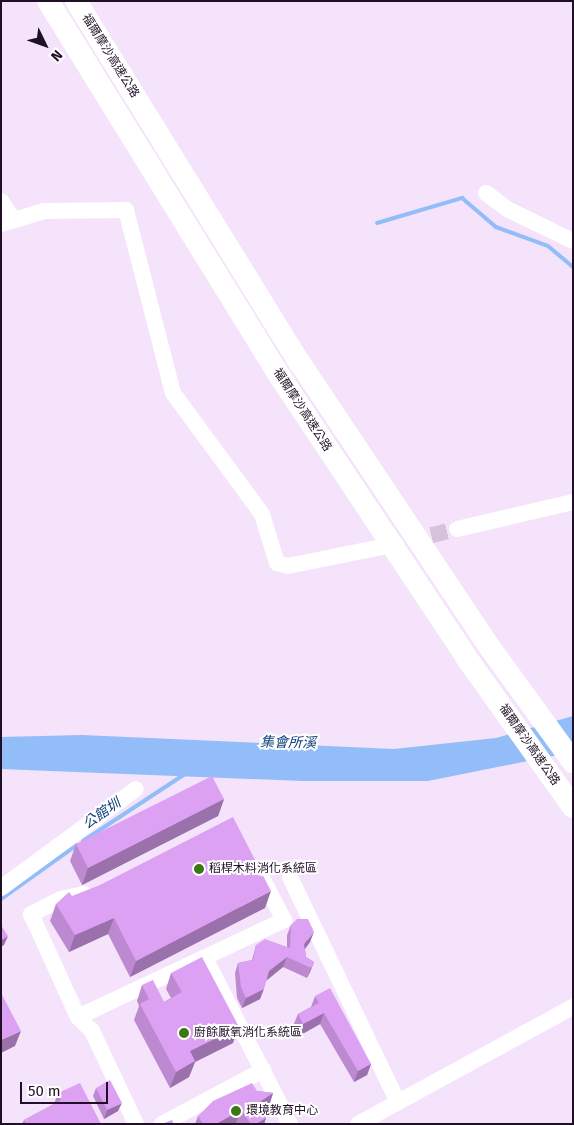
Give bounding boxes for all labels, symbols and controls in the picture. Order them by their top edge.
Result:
street label: 福爾摩沙高速公路 [78,11,142,101]
north arrow [20,20,70,70]
text: N [47,46,66,65]
street label: 福爾摩沙高速公路 [270,366,334,454]
street label: 福爾摩沙高速公路 [496,702,562,788]
water label: 集會所溪 [260,734,316,752]
water label: 公館圳 [80,795,124,833]
place label: 稻桿木料消化系統區 [209,862,317,876]
marker: 稻桿木料消化系統區 [193,863,205,875]
place label: 廚餘厭氧消化系統區 [194,1026,302,1040]
marker: 廚餘厭氧消化系統區 [178,1027,190,1039]
scale bar [22,1072,110,1104]
text: 50 m [28,1082,61,1100]
place label: 環境教育中心 [246,1104,318,1118]
marker: 環境教育中心 [230,1105,242,1117]

